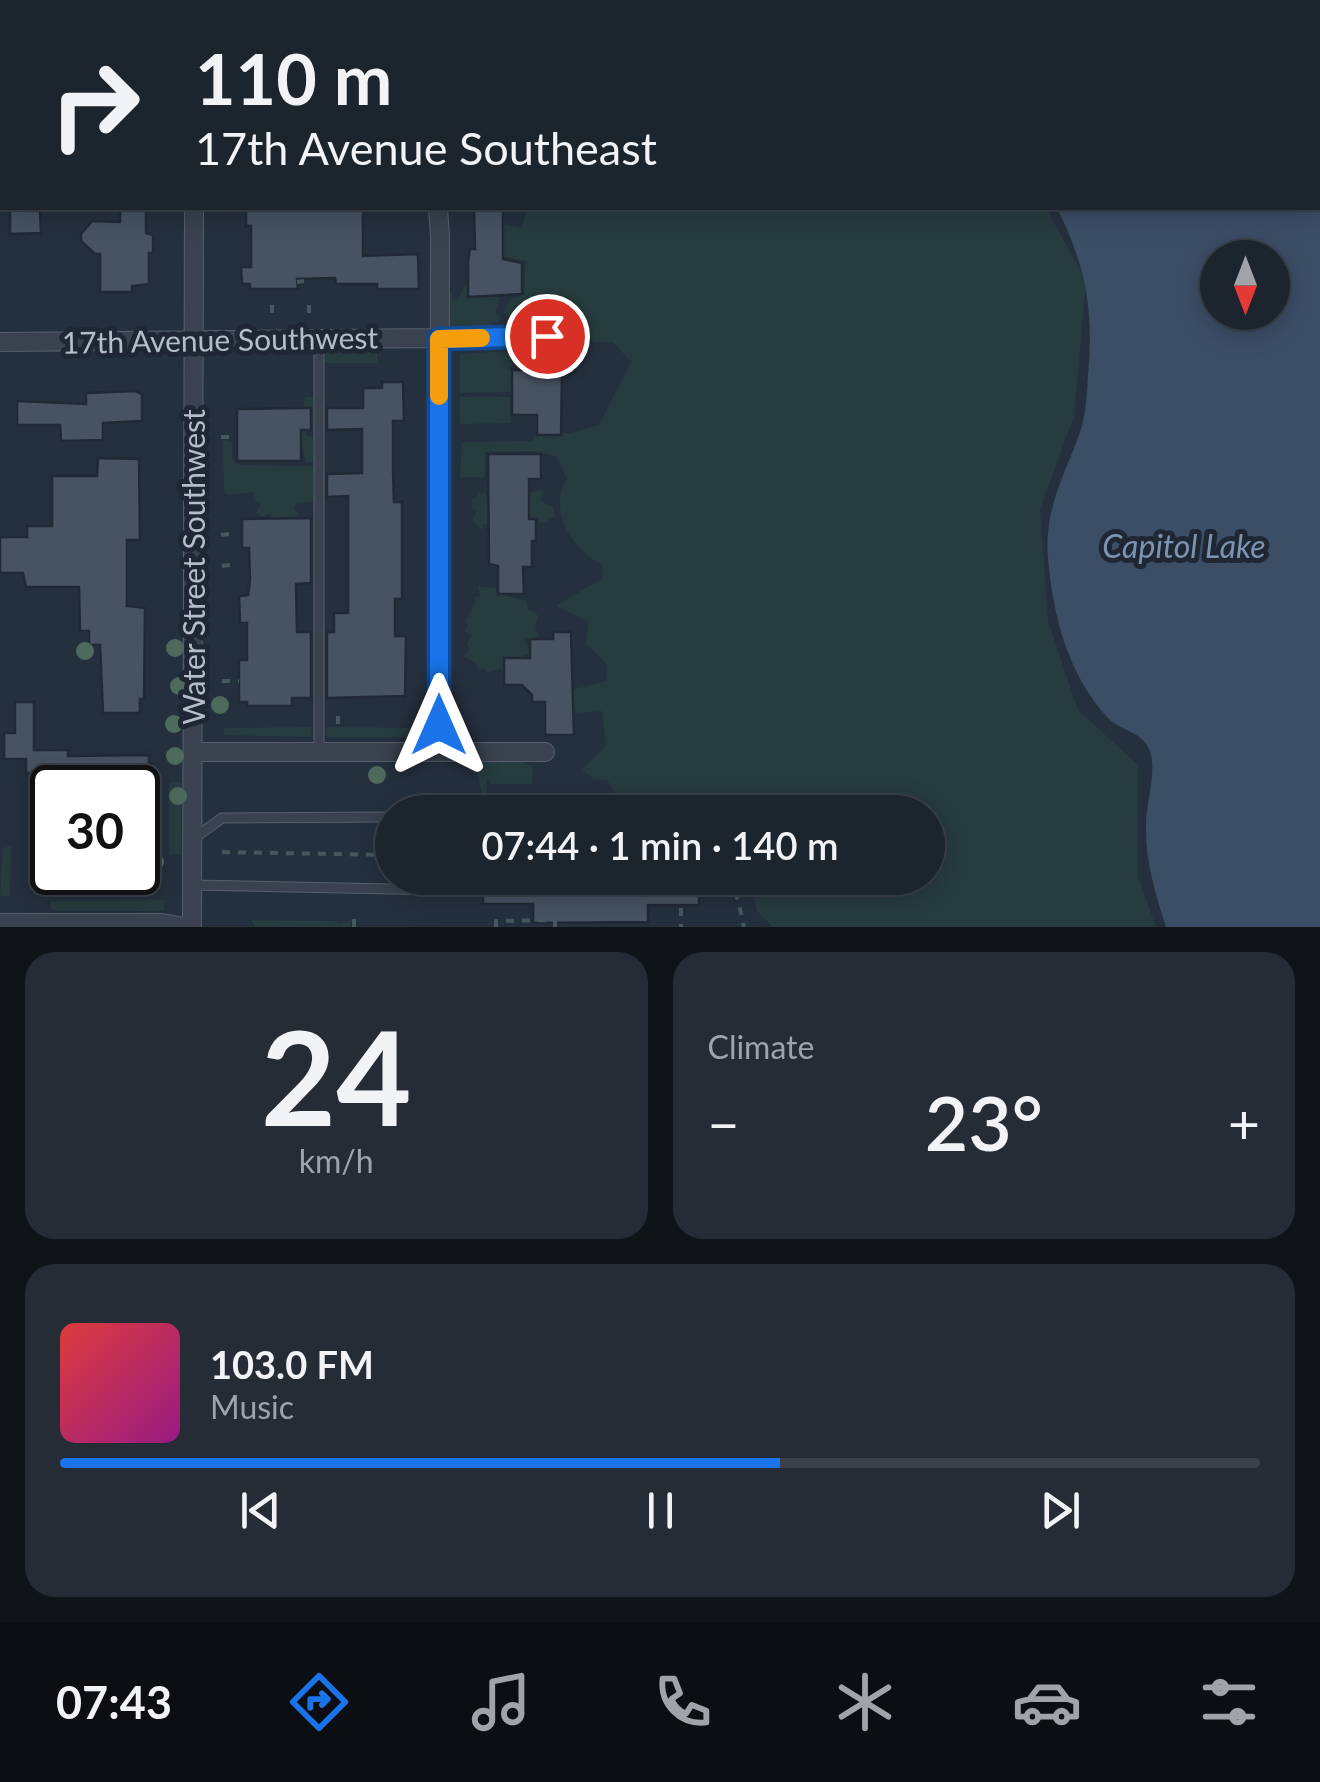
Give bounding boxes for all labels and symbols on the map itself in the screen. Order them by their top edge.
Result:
north arrow [1200,240,1290,330]
pin [505,294,590,379]
street label: 17th Avenue Southwest [62,318,379,360]
street label: Water Street Southwest [175,409,211,725]
water label: Capitol Lake [1102,526,1266,565]
position arrow [387,673,491,777]
speed limit sign: 30 [30,765,160,895]

